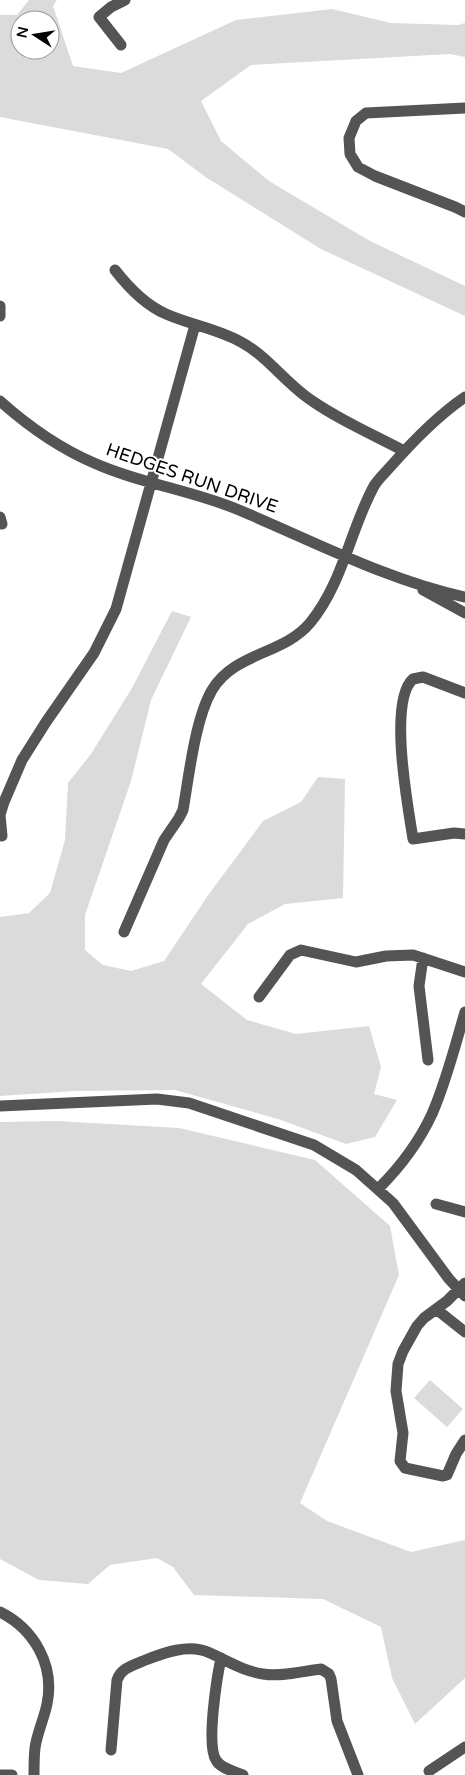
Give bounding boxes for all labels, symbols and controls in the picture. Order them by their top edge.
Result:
north arrow [10,10,60,60]
text: N [13,25,32,40]
street label: HEDGES RUN DRIVE [103,438,281,518]

